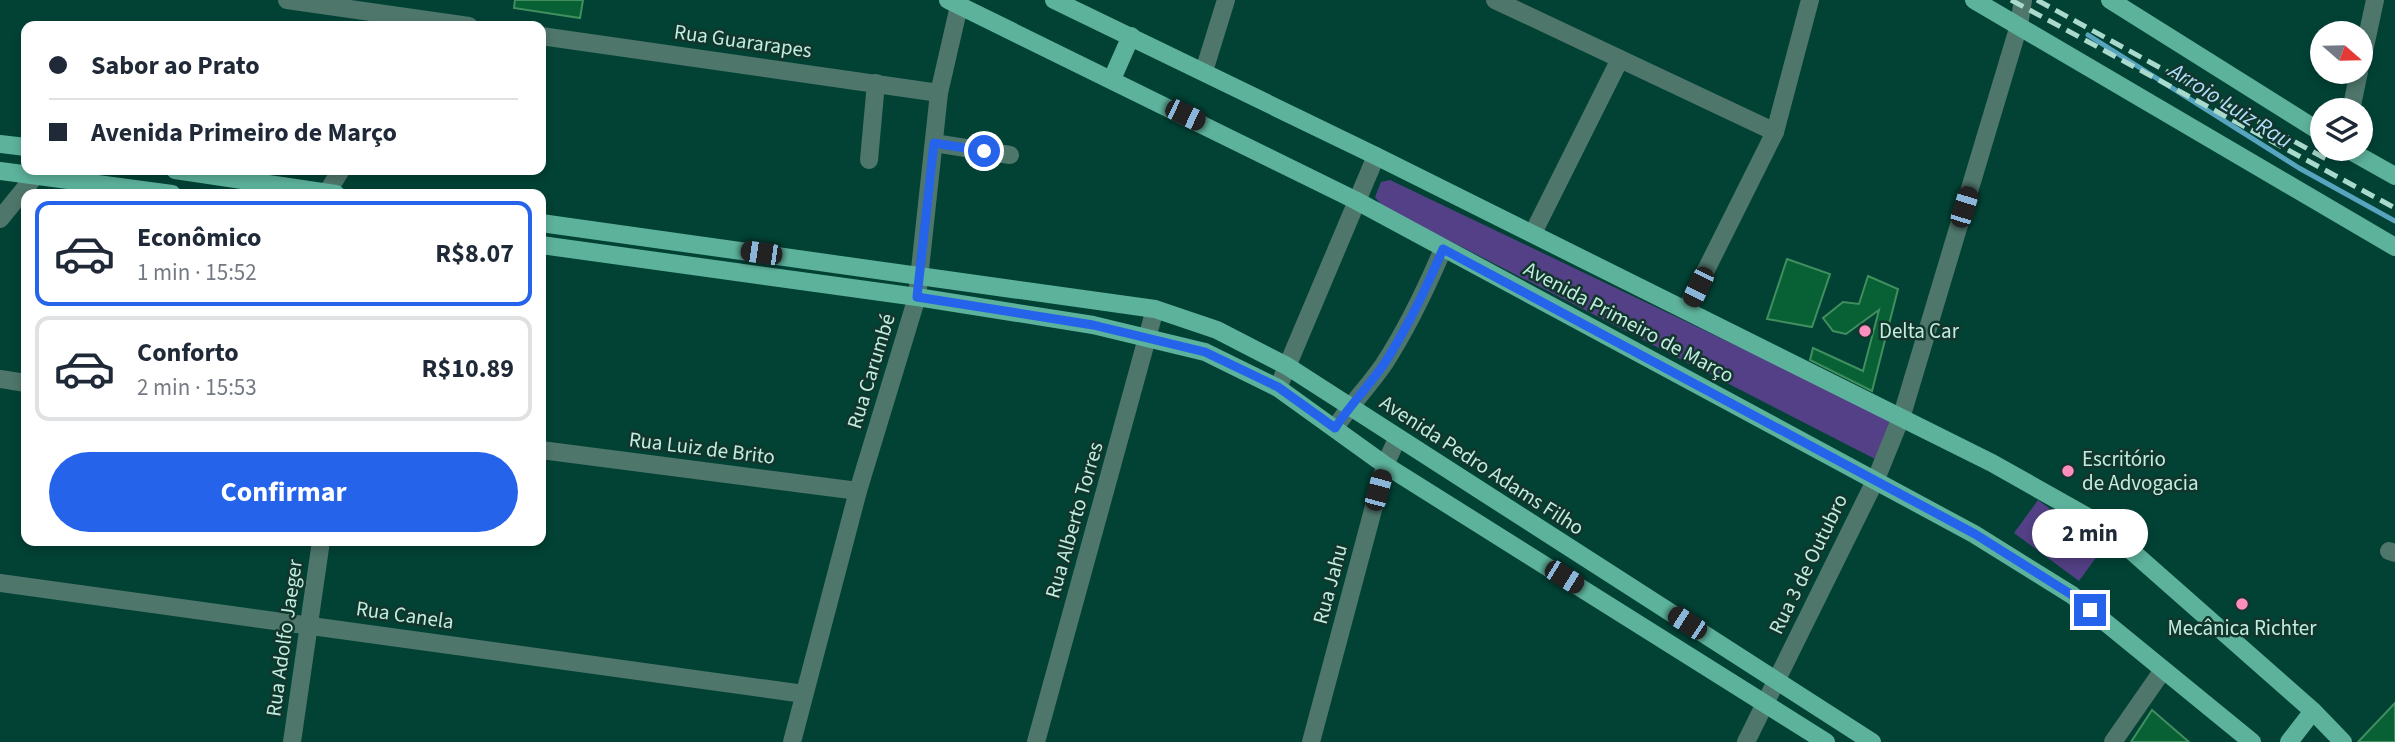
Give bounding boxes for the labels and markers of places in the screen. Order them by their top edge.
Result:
place label: Delta Car [1879,316,1960,346]
marker: Delta Car [1857,323,1873,339]
place label: Escritório de Advogacia [2082,444,2199,498]
marker: Escritório de Advogacia [2060,463,2076,479]
marker: Mecânica Richter [2234,596,2250,612]
place label: Mecânica Richter [2167,613,2317,643]

